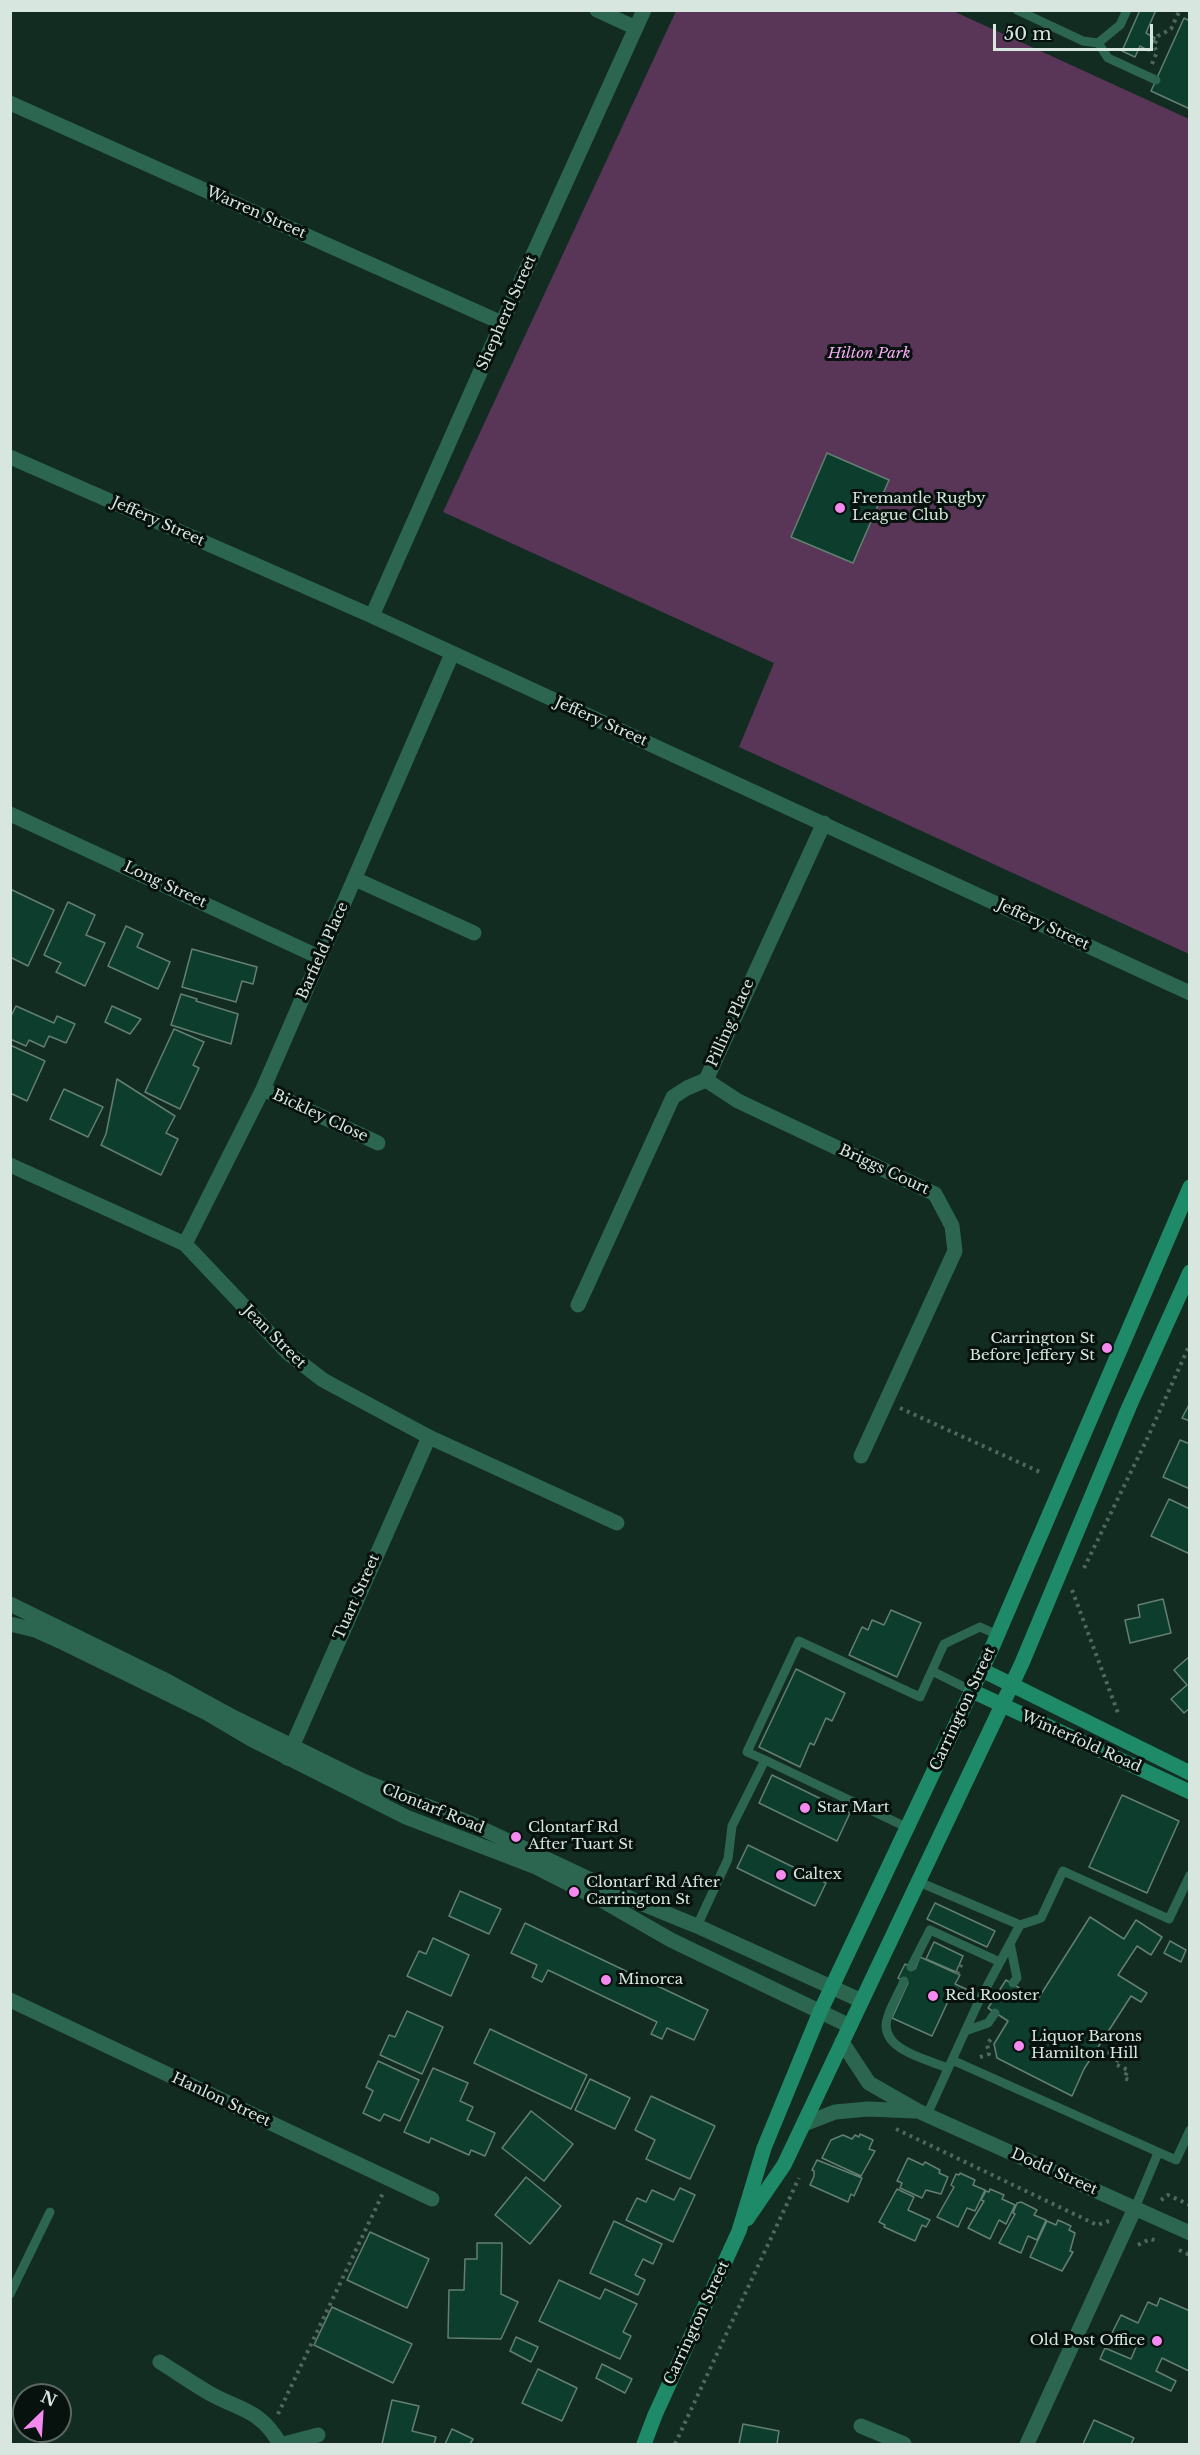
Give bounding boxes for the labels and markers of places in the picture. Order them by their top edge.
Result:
place label: Fremantle Rugby League Club [852,490,986,525]
marker: Fremantle Rugby League Club [833,501,847,515]
place label: Carrington St Before Jeffery St [969,1330,1095,1365]
marker: Carrington St Before Jeffery St [1100,1341,1114,1355]
place label: Star Mart [817,1799,890,1817]
marker: Star Mart [798,1801,812,1815]
place label: Clontarf Rd After Tuart St [528,1819,633,1854]
marker: Clontarf Rd After Tuart St [509,1830,523,1844]
place label: Caltex [793,1866,842,1884]
marker: Caltex [774,1868,788,1882]
place label: Clontarf Rd After Carrington St [586,1874,720,1909]
marker: Clontarf Rd After Carrington St [567,1885,581,1899]
place label: Minorca [618,1971,683,1989]
marker: Minorca [599,1973,613,1987]
place label: Red Rooster [945,1987,1039,2005]
marker: Red Rooster [926,1989,940,2003]
place label: Liquor Barons Hamilton Hill [1031,2028,1142,2063]
marker: Liquor Barons Hamilton Hill [1012,2039,1026,2053]
place label: Old Post Office [1030,2332,1145,2350]
marker: Old Post Office [1150,2334,1164,2348]

